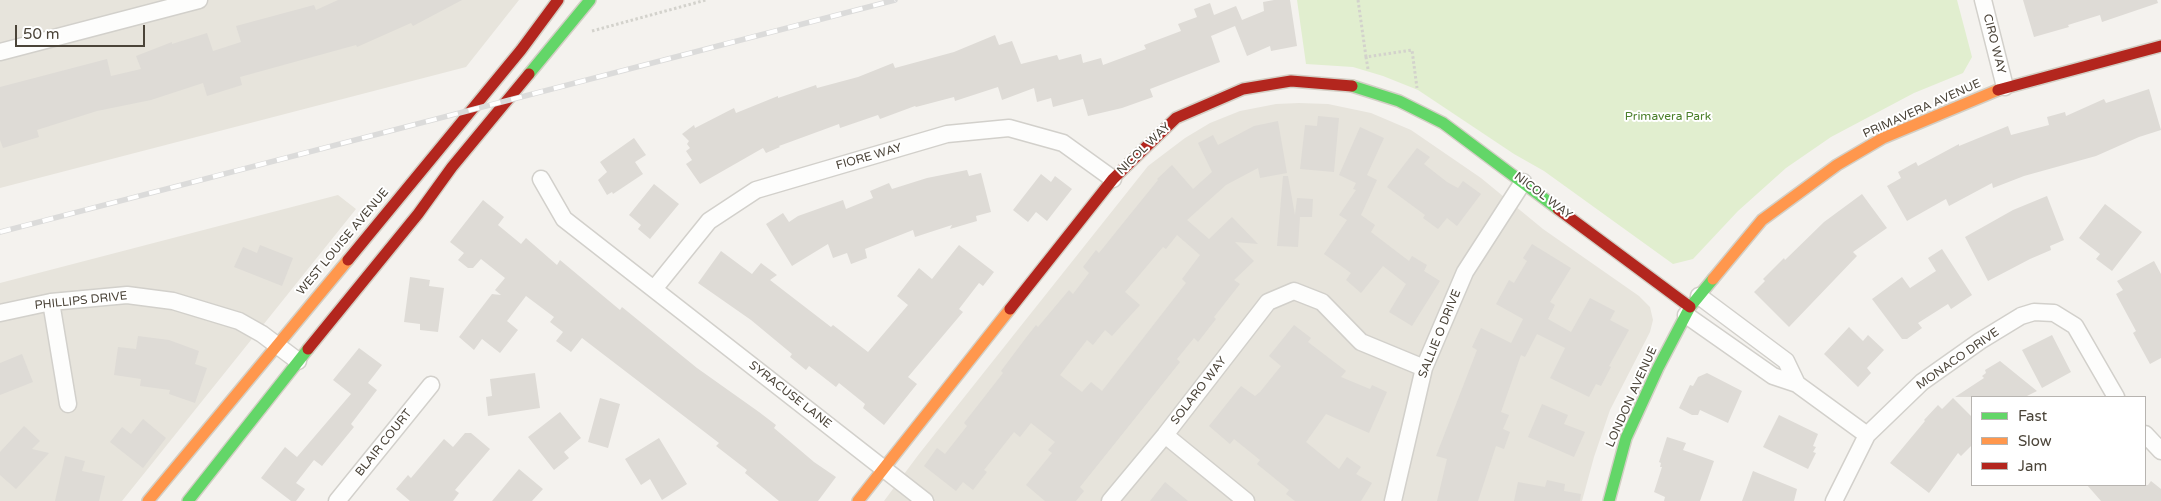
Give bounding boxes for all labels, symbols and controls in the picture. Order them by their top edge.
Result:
street label: CIRO WAY [1980,13,2008,75]
scale bar [18,15,148,47]
text: 50 m [23,25,60,43]
street label: PRIMAVERA AVENUE [1861,77,1983,141]
park label: Primavera Park [1625,110,1711,124]
street label: NICOL WAY [1114,120,1174,178]
street label: FIORE WAY [834,141,904,173]
street label: NICOL WAY [1511,169,1575,223]
street label: WEST LOUISE AVENUE [294,186,392,298]
street label: SALLIE O DRIVE [1416,288,1464,380]
street label: PHILLIPS DRIVE [34,289,128,313]
street label: MONACO DRIVE [1914,325,2002,393]
street label: LONDON AVENUE [1603,344,1661,450]
street label: SOLARO WAY [1168,354,1230,428]
street label: SYRACUSE LANE [746,358,834,432]
legend [1971,396,2146,486]
street label: BLAIR COURT [353,407,415,479]
text: Fast [2018,407,2047,425]
text: Slow [2018,432,2052,450]
text: Jam [2018,457,2047,475]

